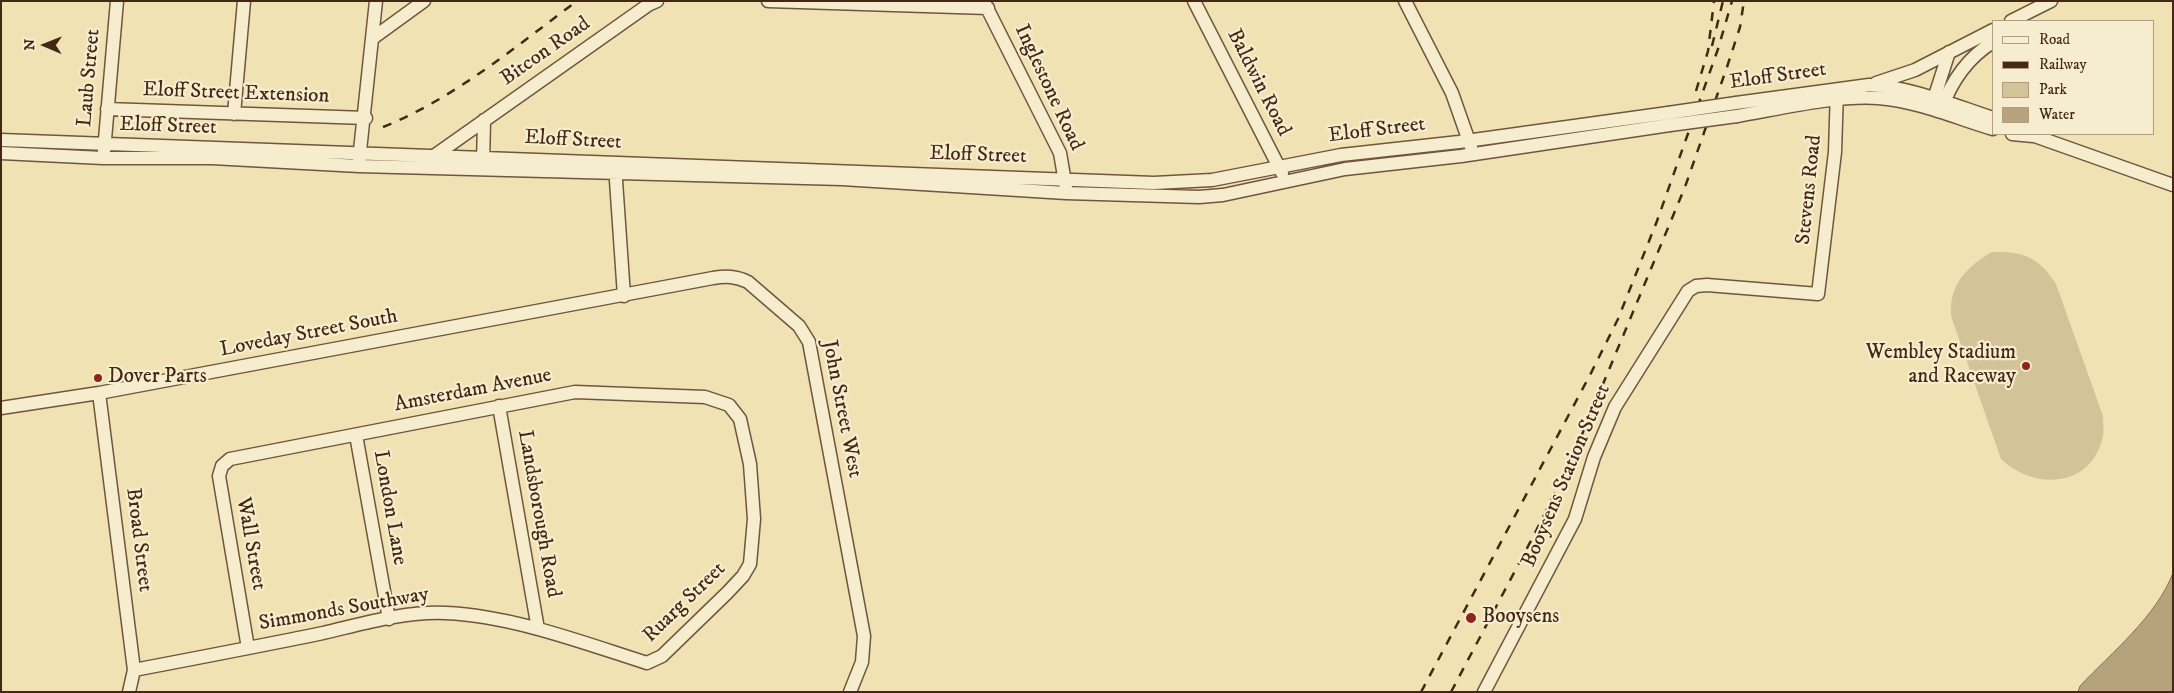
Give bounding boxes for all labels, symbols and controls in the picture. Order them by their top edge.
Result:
street label: Bitcon Road [496,12,596,92]
north arrow [20,20,70,70]
legend [1992,20,2154,135]
street label: Inglestone Road [1008,21,1088,155]
street label: Baldwin Road [1220,25,1296,141]
street label: Laub Street [73,28,107,128]
text: Road [2039,30,2070,49]
text: N [21,39,39,51]
text: Railway [2039,55,2087,74]
street label: Eloff Street [1728,58,1828,96]
street label: Eloff Street Extension [142,78,330,110]
text: Park [2039,80,2067,99]
text: Water [2039,105,2075,124]
street label: Eloff Street [119,113,217,141]
street label: Eloff Street [1327,113,1427,149]
street label: Eloff Street [524,126,622,156]
street label: Stevens Road [1792,134,1828,246]
street label: Eloff Street [929,142,1027,170]
street label: Loveday Street South [218,304,400,364]
street label: John Street West [815,338,867,480]
place label: Wembley Stadium and Raceway [1866,341,2016,391]
marker: Wembley Stadium and Raceway [2020,360,2032,372]
street label: Amsterdam Avenue [392,363,554,419]
place label: Dover Parts [108,365,207,391]
marker: Dover Parts [92,372,104,384]
street label: Booysens Station Street [1517,381,1617,571]
street label: Landsborough Road [511,428,565,600]
street label: London Lane [367,449,411,567]
street label: Broad Street [119,486,157,594]
street label: Wall Street [229,496,271,592]
street label: Ruarg Street [638,557,732,649]
street label: Simmonds Southway [257,583,431,637]
place label: Booysens [1482,605,1559,631]
marker: Booysens [1464,611,1478,625]

